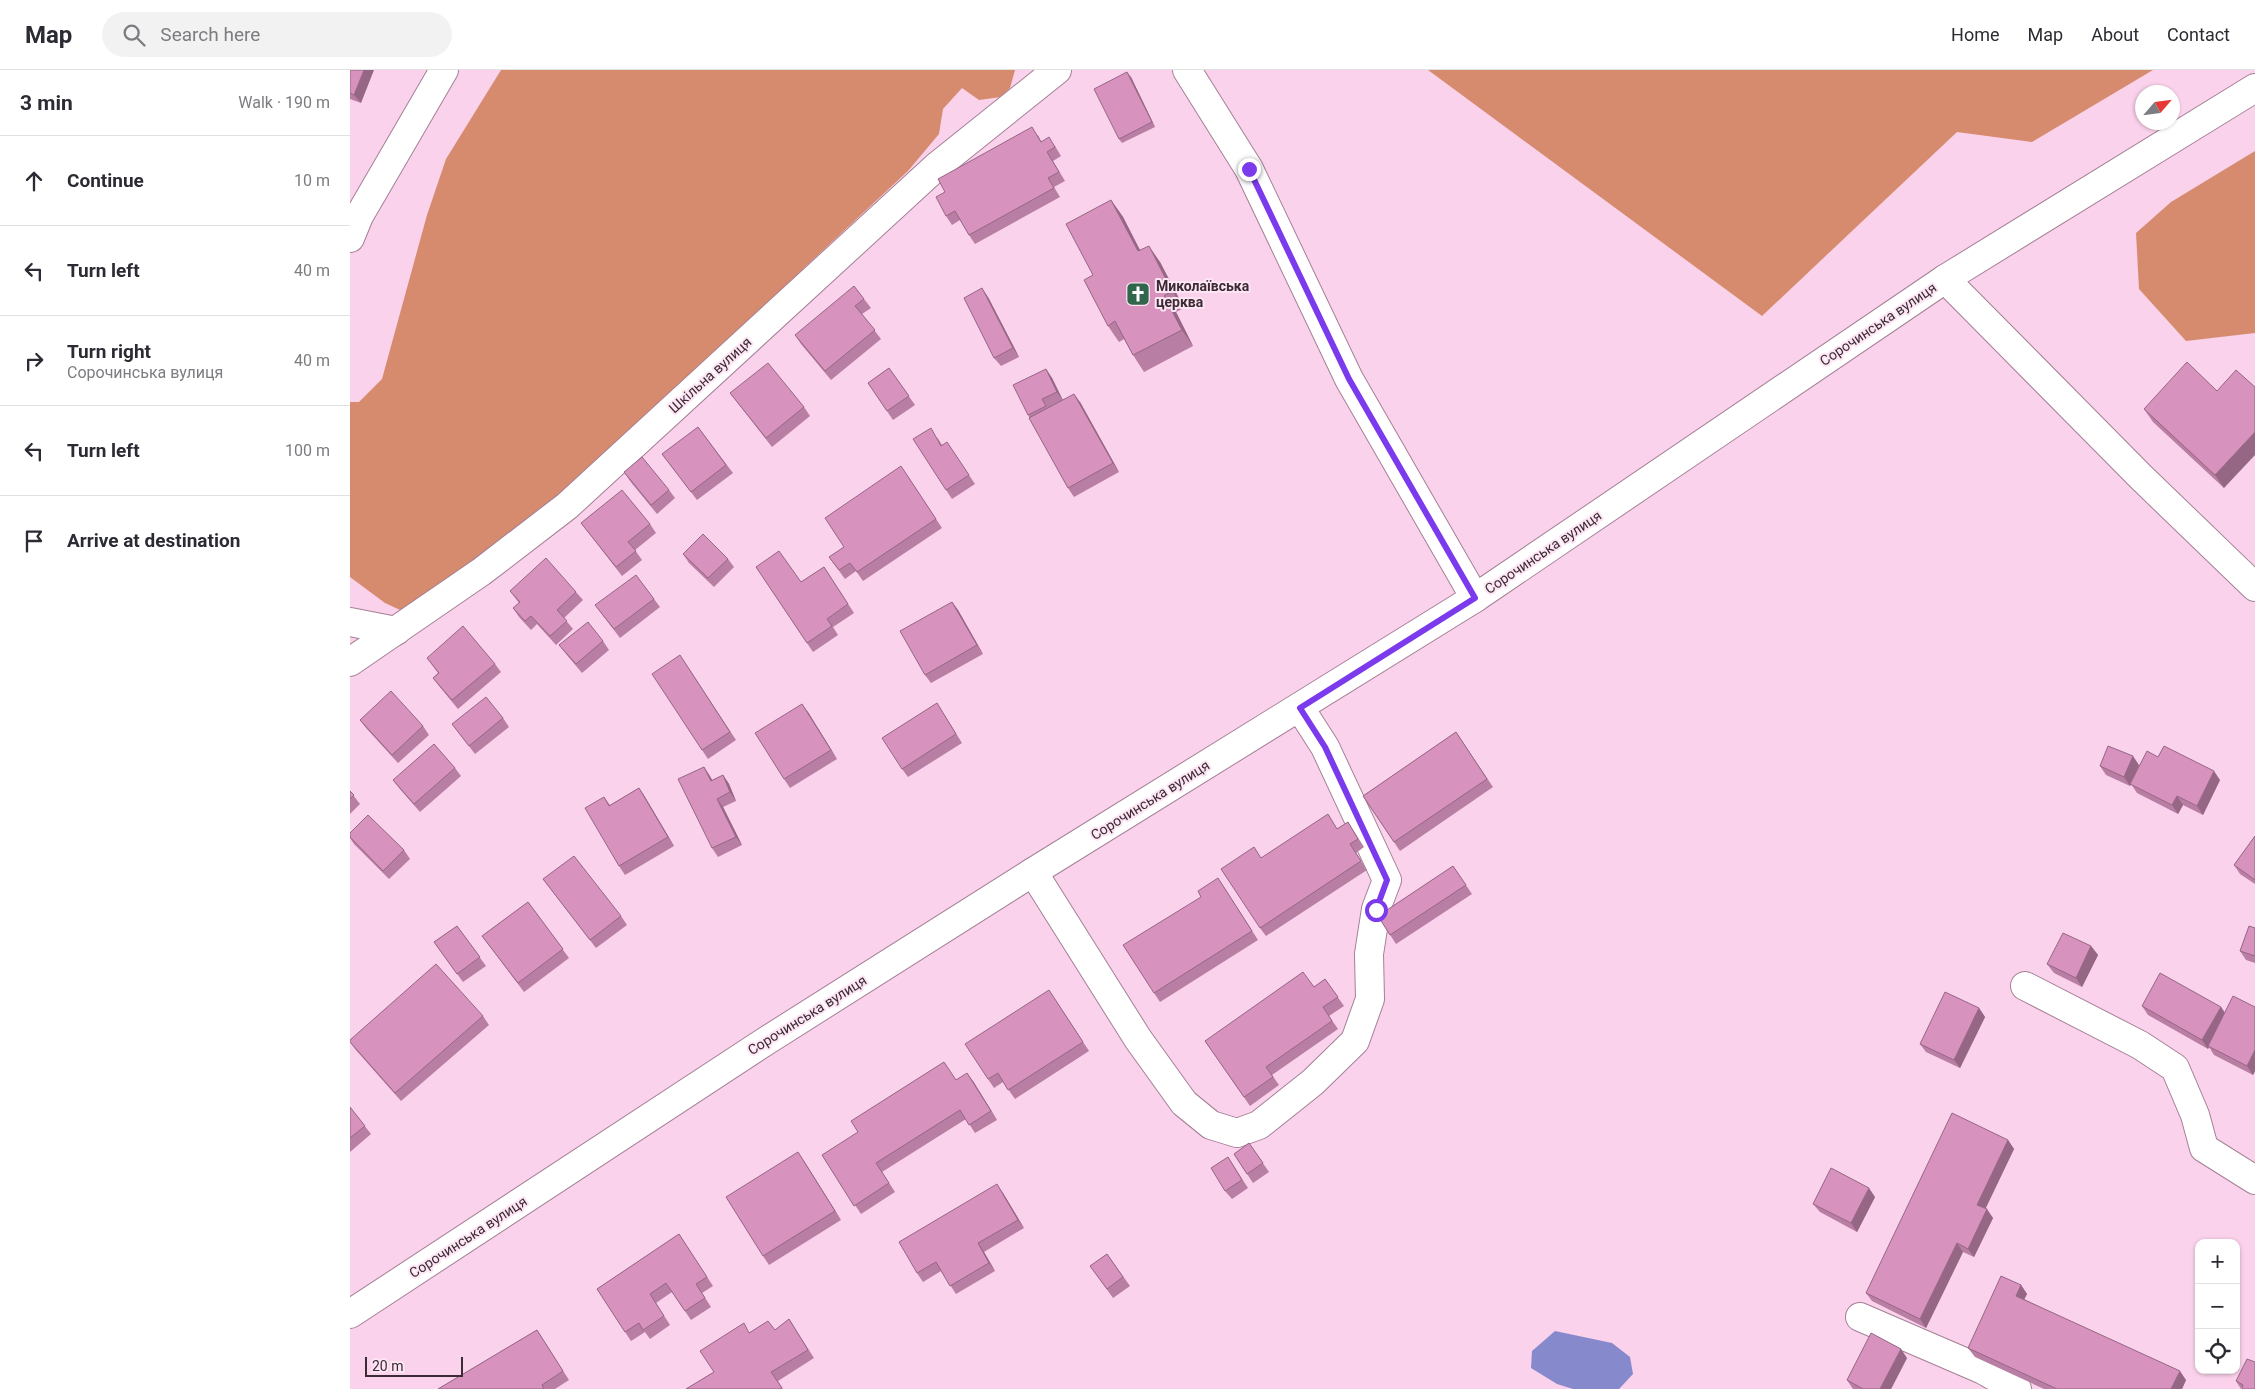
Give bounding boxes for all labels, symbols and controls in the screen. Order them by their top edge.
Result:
search box [102,12,452,57]
text: Map [25,21,72,49]
icon: search [120,21,148,49]
text: Search here [160,23,260,46]
text: Home [1951,24,2000,45]
text: Map [2028,24,2063,45]
text: About [2091,24,2139,45]
text: Contact [2167,24,2230,45]
north arrow [2135,85,2180,130]
text: 3 min [20,91,73,115]
text: Walk · 190 m [238,93,330,112]
route end [1238,158,1261,181]
icon: ahead [20,167,48,195]
text: Continue [67,169,144,192]
text: 10 m [294,171,330,190]
icon: left [20,257,48,285]
text: Turn left [67,259,140,282]
text: 40 m [294,261,330,280]
place label: Миколаївська церква [1156,278,1250,310]
street label: Сорочинська вулиця [1817,279,1939,369]
church icon: Миколаївська церква [1125,281,1151,307]
street label: Шкільна вулиця [665,334,755,416]
text: Turn right [67,340,151,363]
icon: right [20,347,48,375]
text: 40 m [294,351,330,370]
text: Сорочинська вулиця [67,363,223,382]
icon: left [20,437,48,465]
text: Turn left [67,439,140,462]
text: 100 m [285,441,330,460]
street label: Сорочинська вулиця [1482,507,1604,597]
icon: arrive [20,527,48,555]
text: Arrive at destination [67,529,240,552]
street label: Сорочинська вулиця [1088,757,1212,843]
route start [1365,899,1388,922]
street label: Сорочинська вулиця [745,972,869,1058]
street label: Сорочинська вулиця [406,1193,530,1281]
map controls [2195,1239,2240,1374]
button: + [2195,1239,2240,1284]
button: − [2195,1284,2240,1329]
button: locate [2195,1329,2240,1374]
scale bar [365,1354,462,1377]
text: 20 m [372,1358,404,1374]

